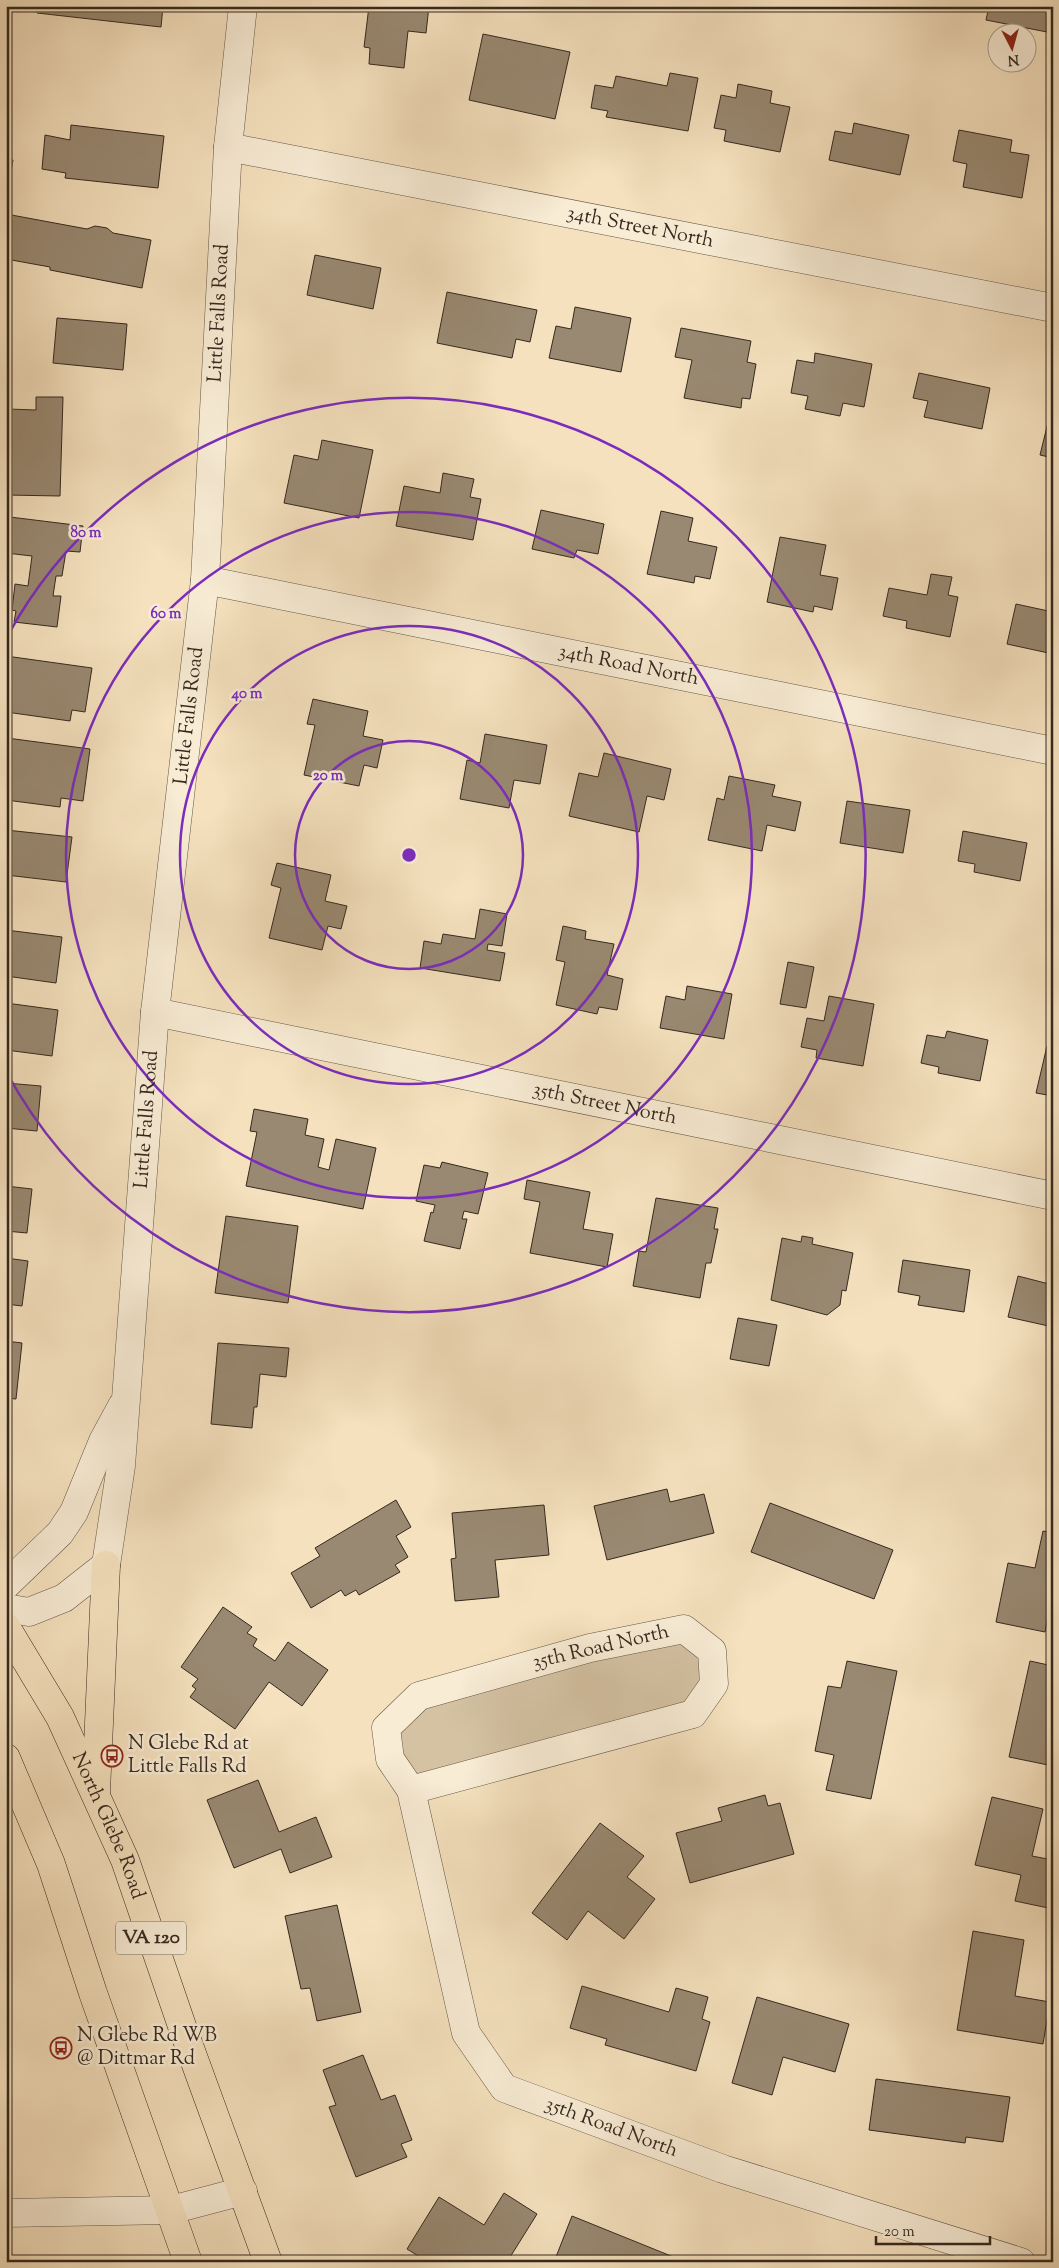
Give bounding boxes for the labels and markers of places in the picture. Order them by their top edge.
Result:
centre of rings [400,846,418,864]
place label: N Glebe Rd at Little Falls Rd [128,1730,249,1782]
bus stop icon: N Glebe Rd at Little Falls Rd [100,1744,124,1768]
place label: N Glebe Rd WB @ Dittmar Rd [77,2022,217,2074]
bus stop icon: N Glebe Rd WB @ Dittmar Rd [49,2036,73,2060]

